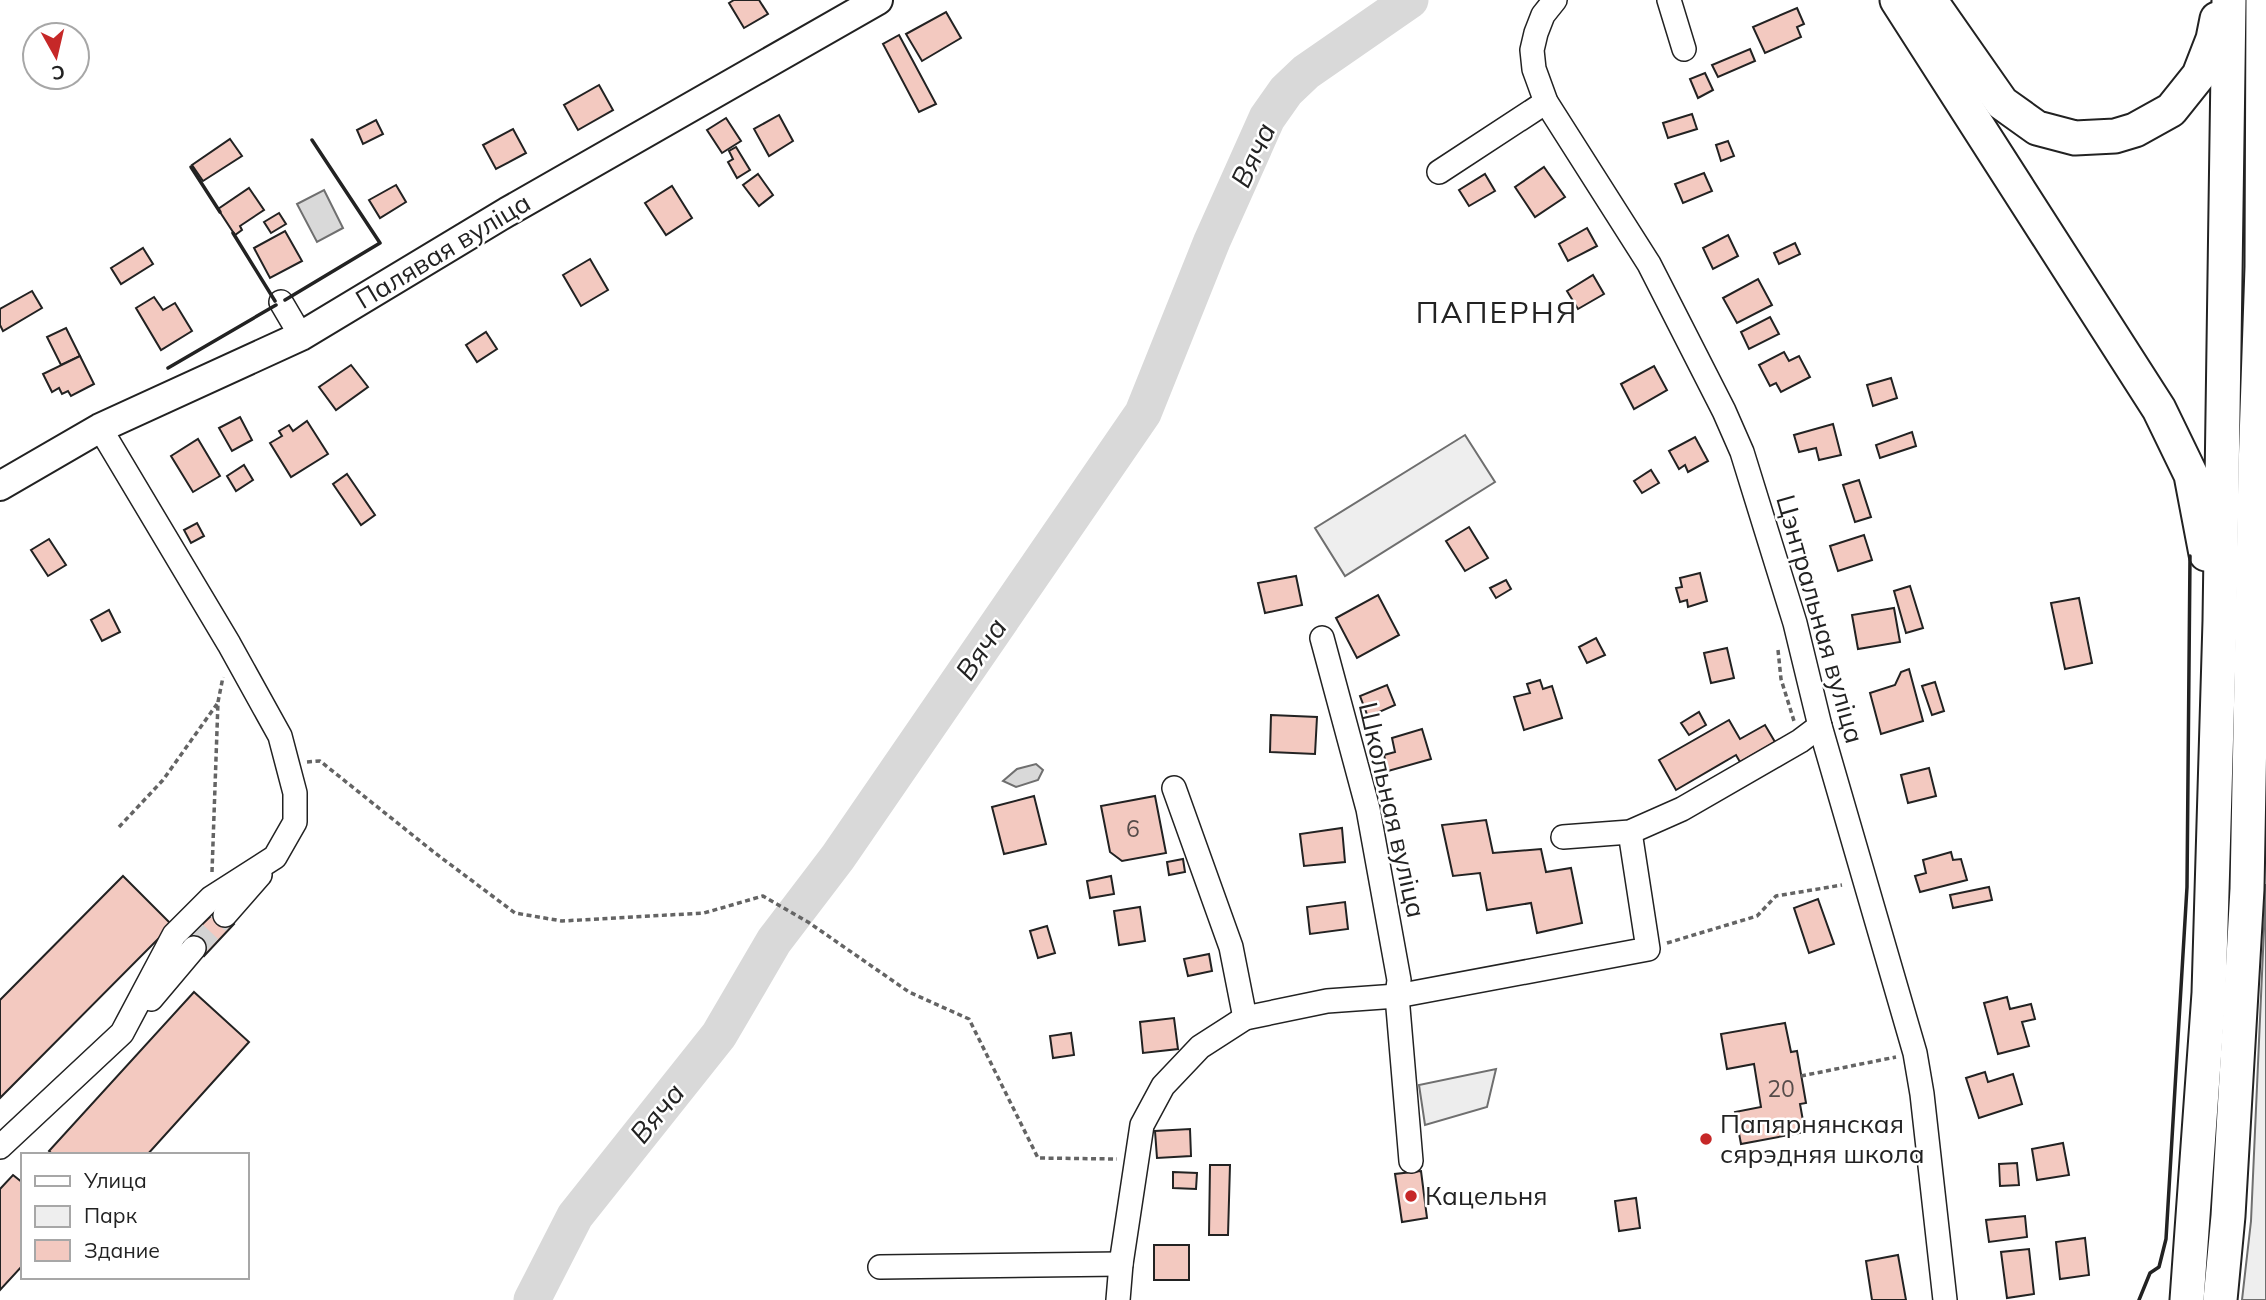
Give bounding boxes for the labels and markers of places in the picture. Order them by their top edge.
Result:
place label: Папярнянская сярэдняя школа [1720,1107,1925,1170]
marker: Папярнянская сярэдняя школа [1698,1131,1714,1147]
place label: Кацельня [1425,1179,1548,1212]
marker: Кацельня [1403,1188,1419,1204]

